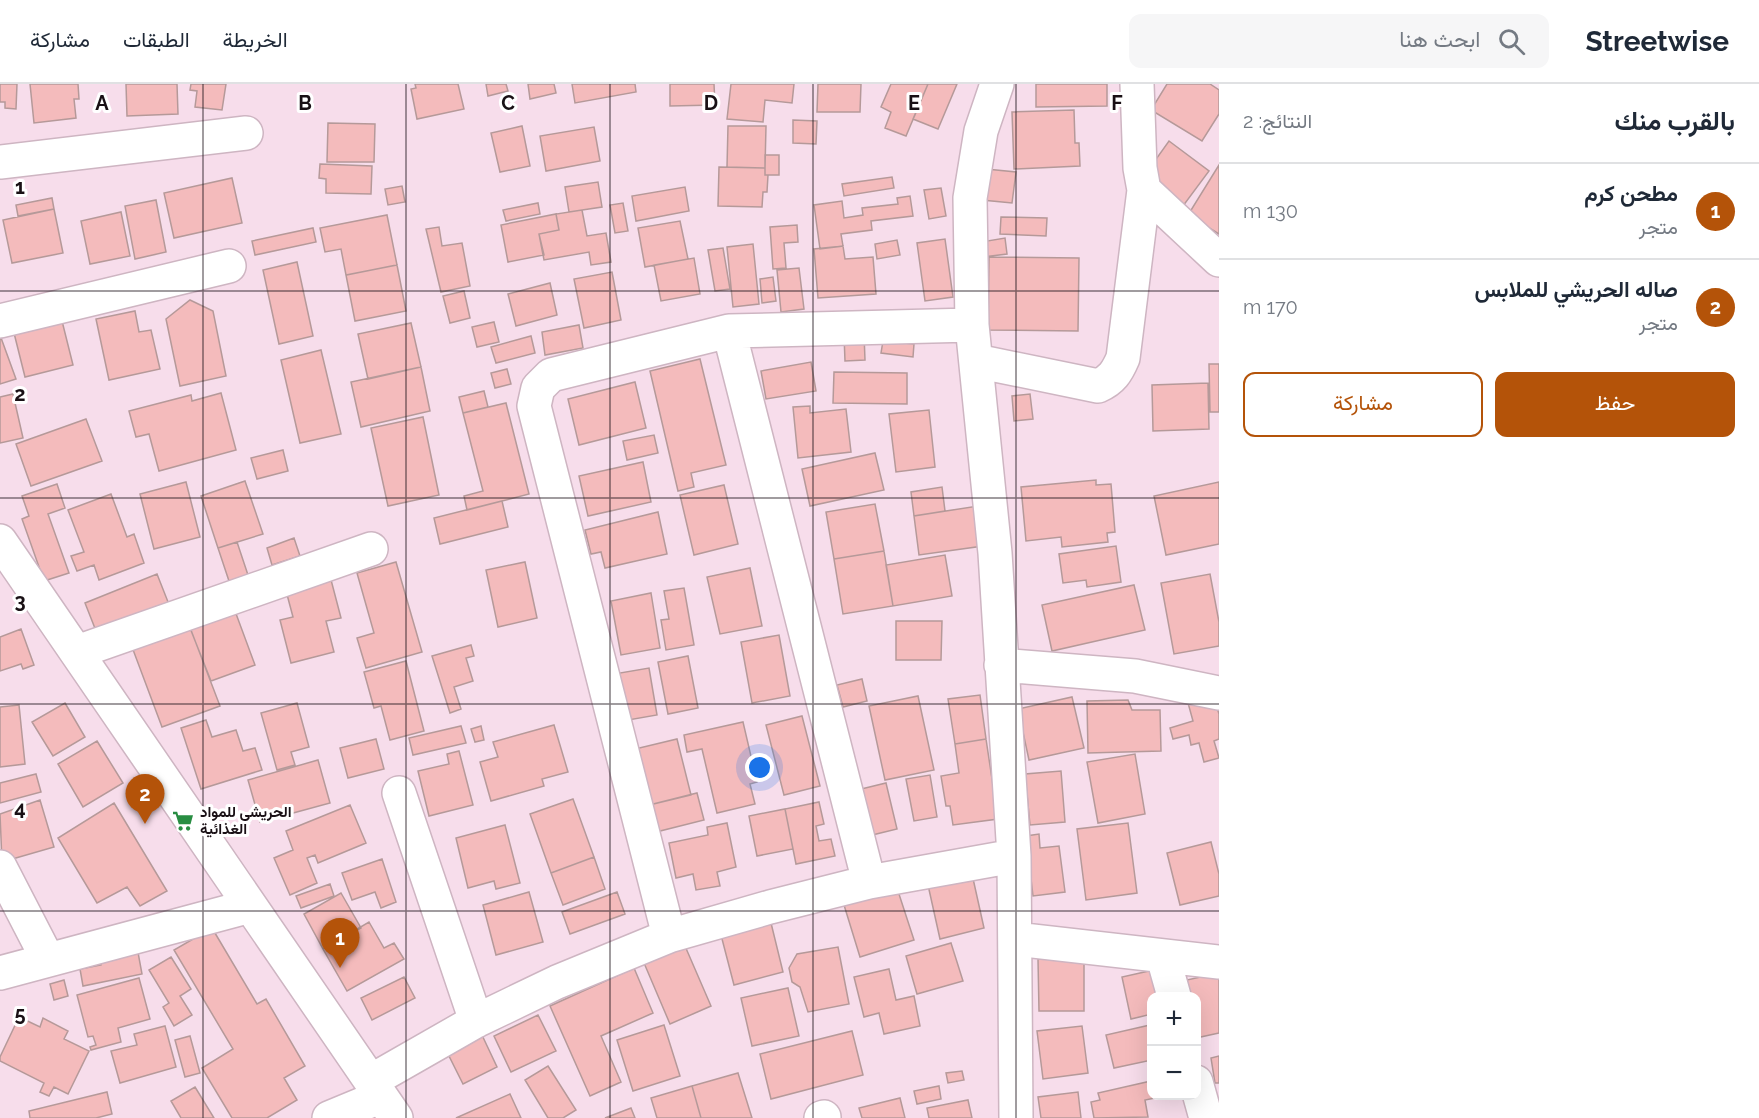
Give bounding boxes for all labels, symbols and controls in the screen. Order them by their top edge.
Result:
search box [1129,14,1549,68]
icon: search [1495,25,1528,58]
text: Streetwise [1585,25,1729,58]
text: ابحث هنا [1399,26,1480,52]
text: مشاركة [30,27,90,52]
text: الطبقات [123,27,190,52]
text: الخريطة [223,27,288,52]
text: A [95,91,109,115]
text: B [298,91,312,115]
text: C [501,91,515,115]
text: D [704,91,718,115]
text: E [908,91,920,115]
text: F [1111,91,1123,115]
text: بالقرب منك [1615,106,1735,136]
text: النتائج: 2 [1243,109,1312,133]
text: 1 [15,175,25,199]
text: مطحن كرم [1584,180,1678,206]
text: 130 m [1243,199,1298,223]
text: 1 [1711,199,1720,223]
text: متجر [1639,215,1678,239]
text: صاله الحريشي للملابس [1474,276,1678,302]
text: 170 m [1243,295,1298,319]
text: 2 [1710,295,1721,319]
text: متجر [1639,311,1678,335]
button: مشاركة [1243,372,1483,437]
button: حفظ [1495,372,1735,437]
text: 2 [14,382,26,406]
text: 3 [14,589,26,613]
your location [745,753,774,782]
pin: 2 [126,774,164,824]
text: 4 [14,796,26,820]
place label: الحريشي للمواد الغذائية [200,803,292,838]
supermarket icon: الحريشي للمواد الغذائية [171,809,195,833]
pin: 1 [320,918,360,968]
map controls [1147,992,1201,1100]
button: + [1147,992,1201,1046]
text: 5 [14,1002,26,1026]
button: − [1147,1046,1201,1100]

